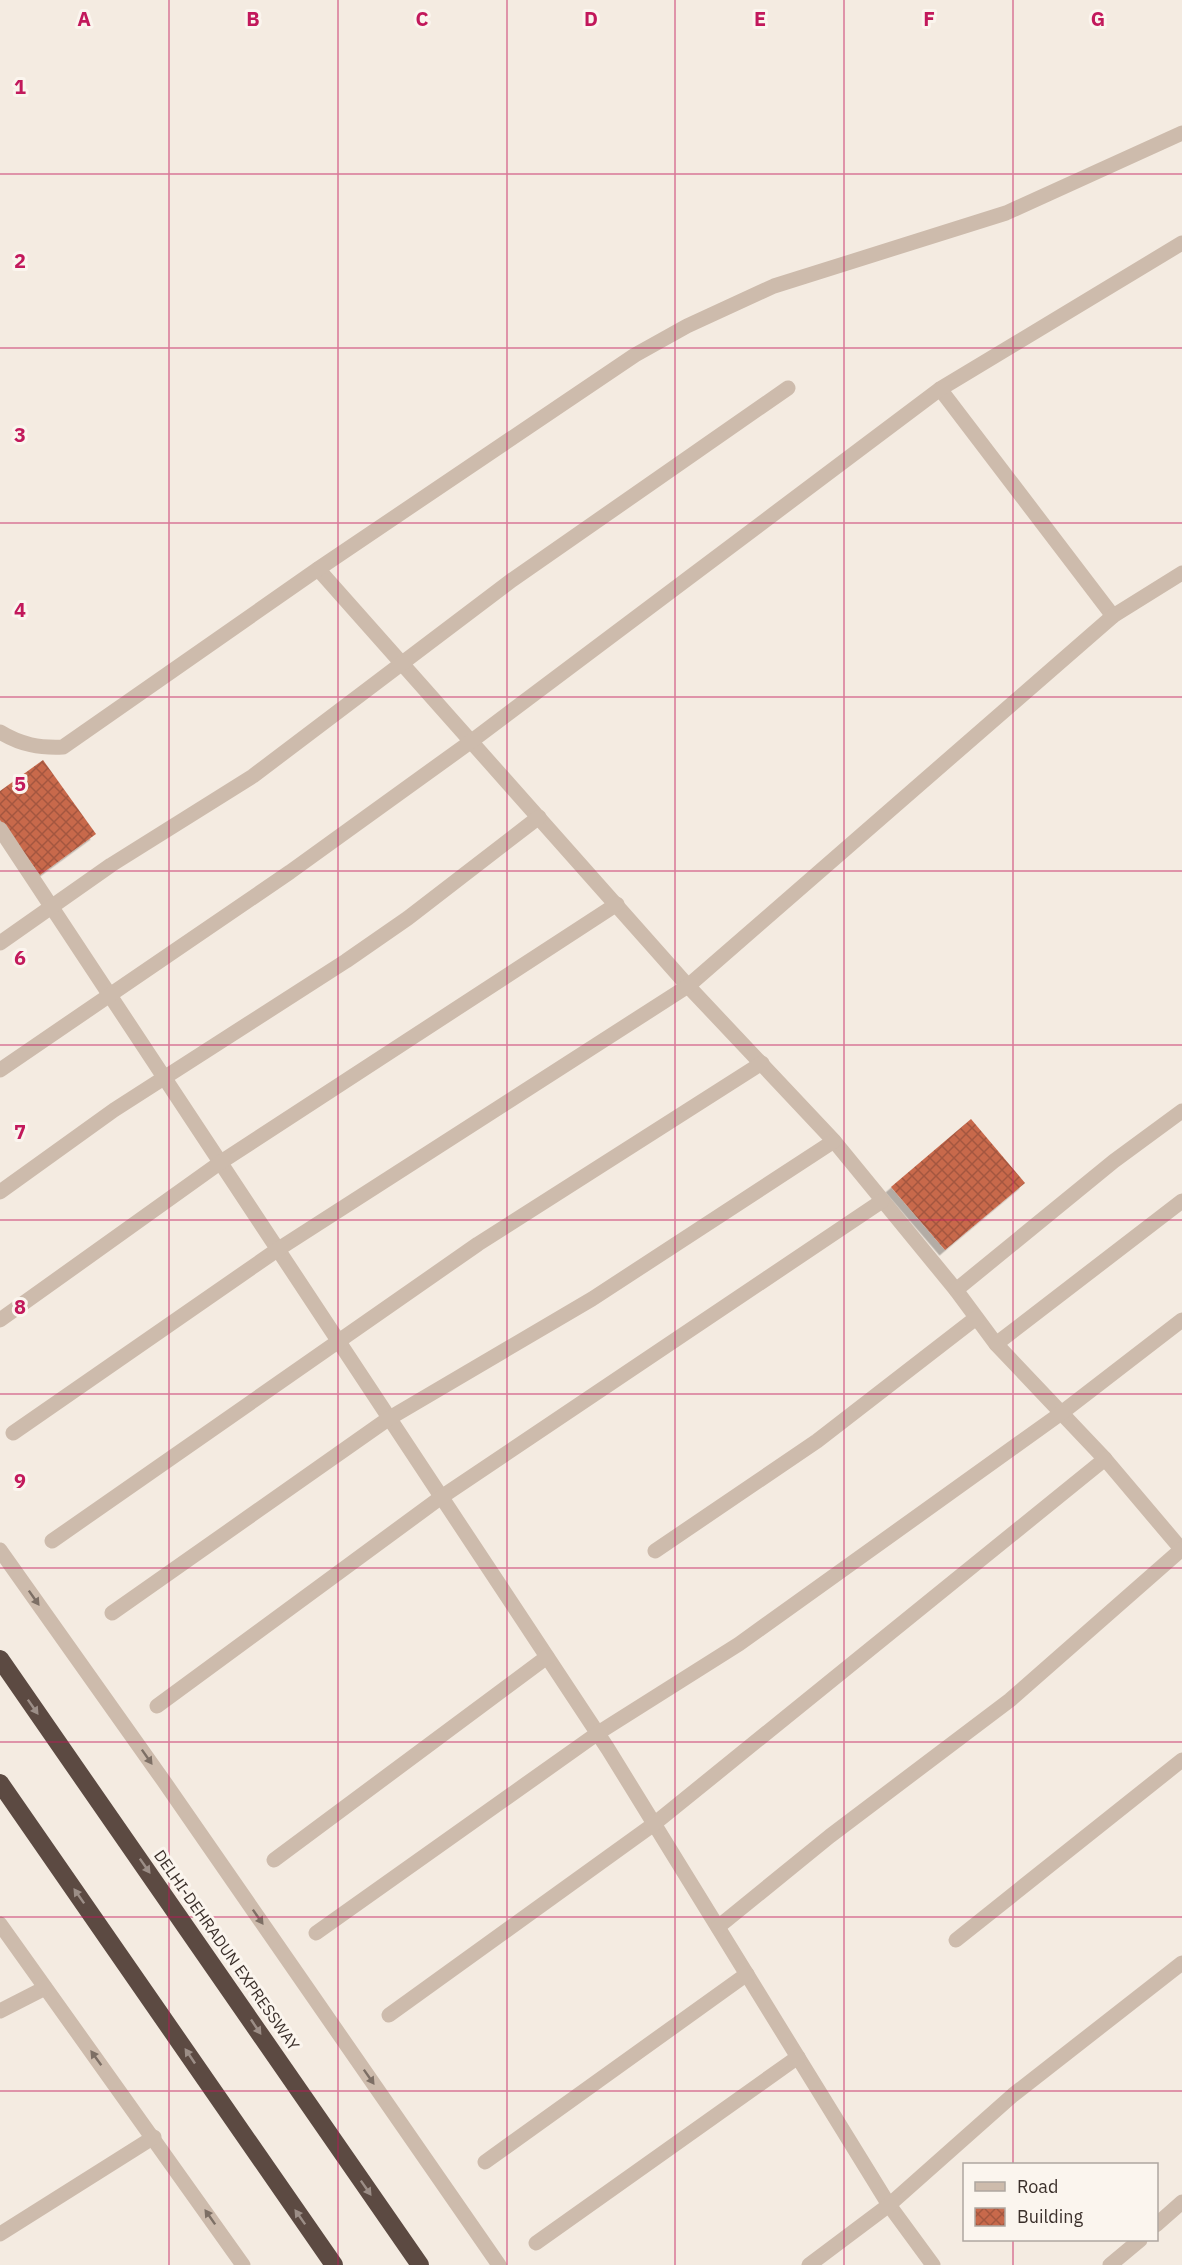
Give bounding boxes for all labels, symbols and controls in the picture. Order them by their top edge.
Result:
text: A [77,5,91,32]
text: B [246,5,260,32]
text: C [415,5,429,32]
text: D [584,5,598,32]
text: E [754,5,766,32]
text: F [923,5,935,32]
text: G [1091,5,1105,32]
text: 1 [14,73,26,100]
text: 2 [14,247,26,274]
text: 3 [14,421,26,448]
text: 4 [14,596,26,623]
text: 5 [14,770,26,797]
text: 6 [14,944,26,971]
text: 7 [14,1118,26,1145]
text: 8 [14,1293,26,1320]
text: 9 [14,1467,26,1494]
one-way arrow [28,1589,40,1605]
one-way arrow [27,1698,39,1714]
one-way arrow [141,1748,153,1764]
street label: DELHI-DEHRADUN EXPRESSWAY [150,1846,304,2055]
one-way arrow [139,1858,151,1874]
one-way arrow [73,1888,85,1904]
one-way arrow [252,1909,263,1925]
one-way arrow [250,2019,261,2035]
one-way arrow [185,2048,196,2064]
one-way arrow [91,2051,103,2066]
one-way arrow [363,2069,375,2085]
legend [963,2163,1158,2241]
text: Road [1017,2175,1058,2198]
one-way arrow [360,2179,372,2195]
text: Building [1017,2205,1084,2228]
one-way arrow [205,2209,216,2225]
one-way arrow [294,2209,306,2225]

